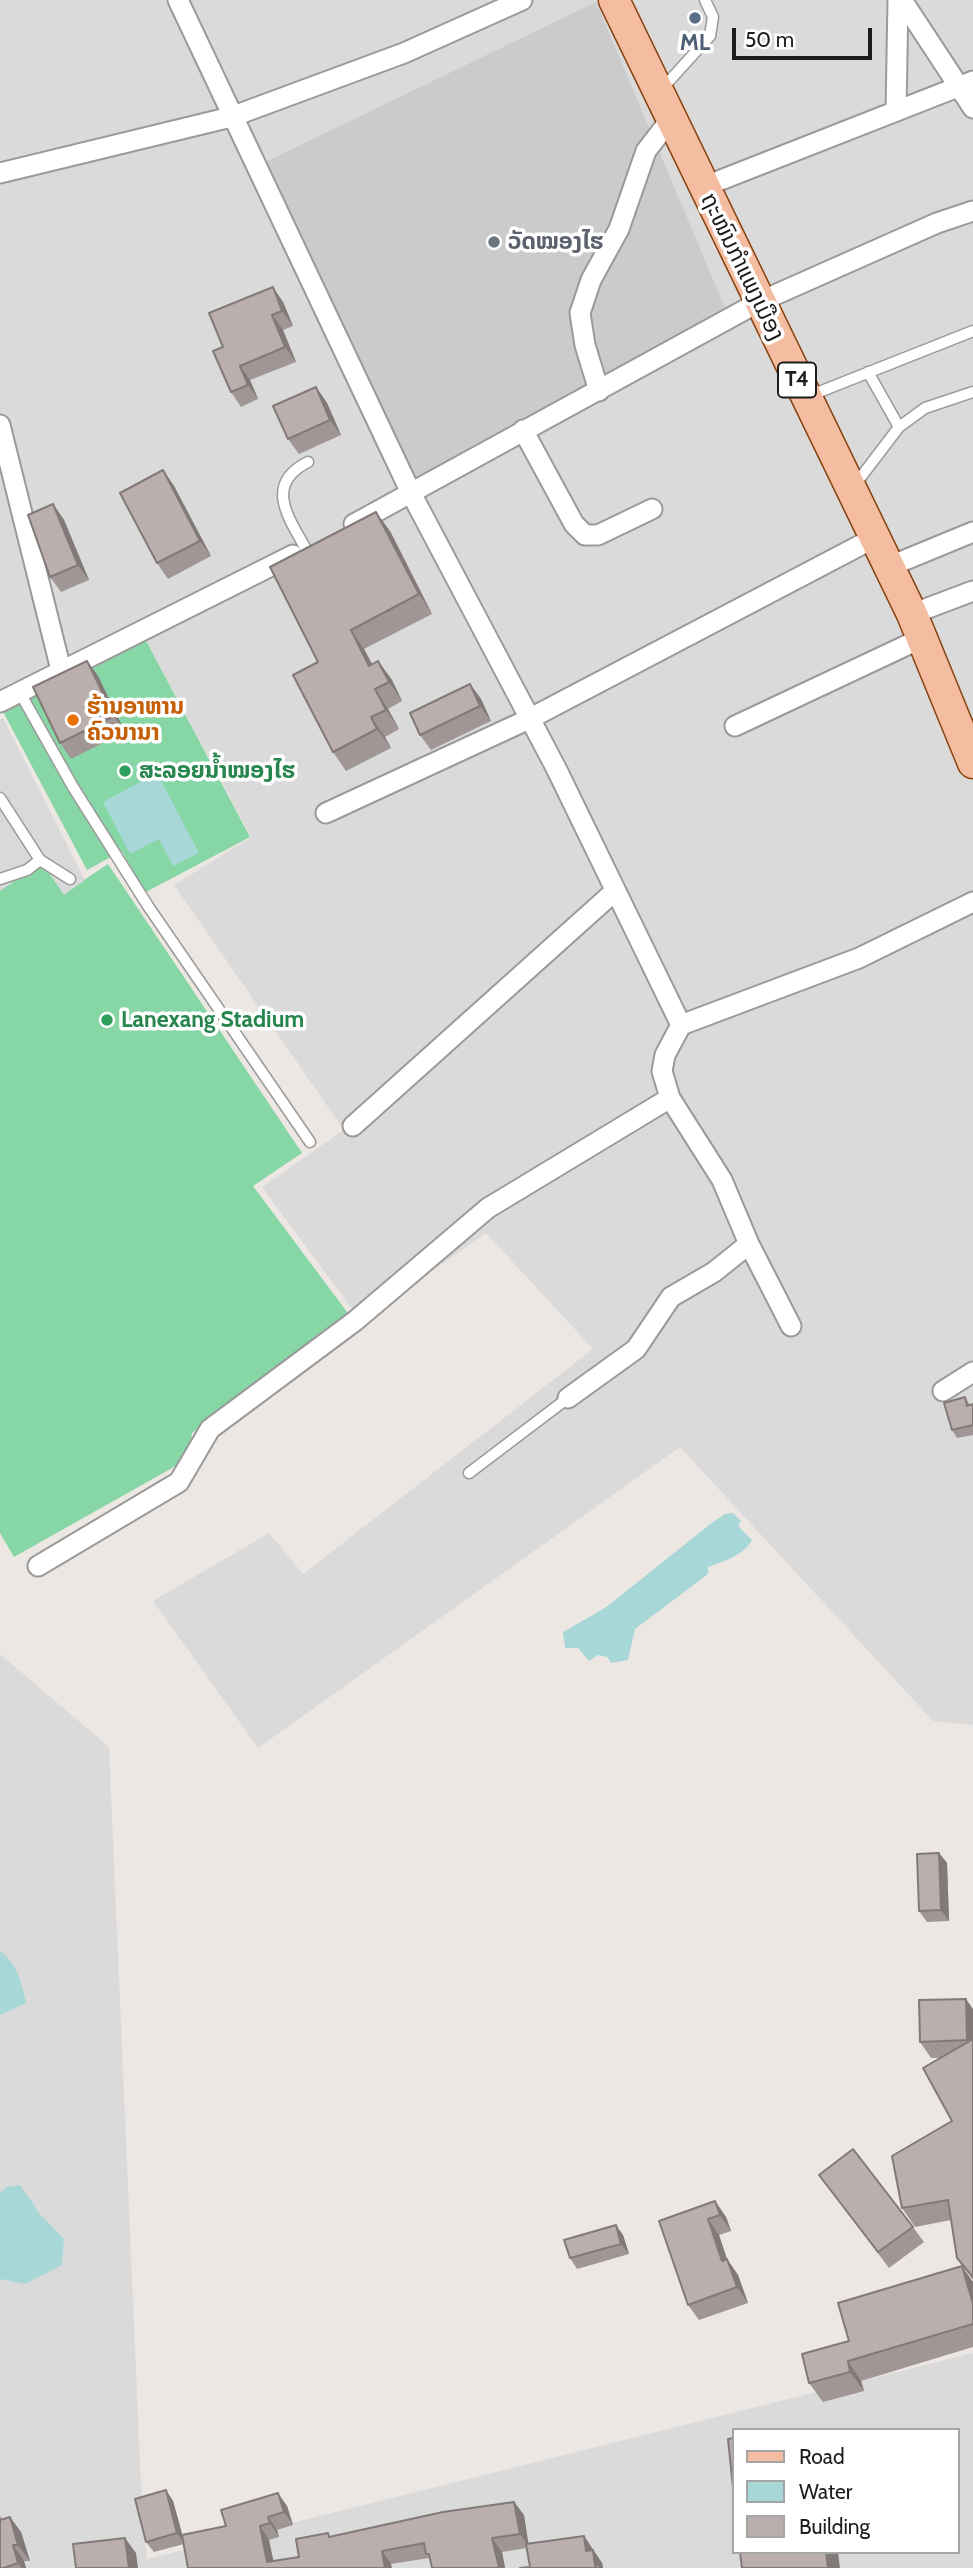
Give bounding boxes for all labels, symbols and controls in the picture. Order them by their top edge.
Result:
marker: ML [687,10,703,26]
scale bar [735,14,875,58]
text: 50 m [745,27,794,52]
place label: ML [680,29,710,57]
street label: ຖະໜົນກຳແພງເມືອງ [694,188,790,346]
place label: ວັດໝອງໄຮ [508,228,604,256]
marker: ວັດໝອງໄຮ [486,234,502,250]
road number: T4 [778,362,816,398]
place label: ຮ້ານອາຫານ ຄົວນານາ [87,693,184,747]
marker: ຮ້ານອາຫານ ຄົວນານາ [65,712,81,728]
place label: ສະລອຍນ້ຳໝອງໄຮ [139,757,295,785]
marker: ສະລອຍນ້ຳໝອງໄຮ [117,763,133,779]
place label: Lanexang Stadium [121,1006,304,1034]
marker: Lanexang Stadium [99,1012,115,1028]
legend [732,2428,959,2554]
text: Road [799,2444,845,2469]
text: Water [799,2479,852,2504]
text: Building [799,2514,870,2539]

